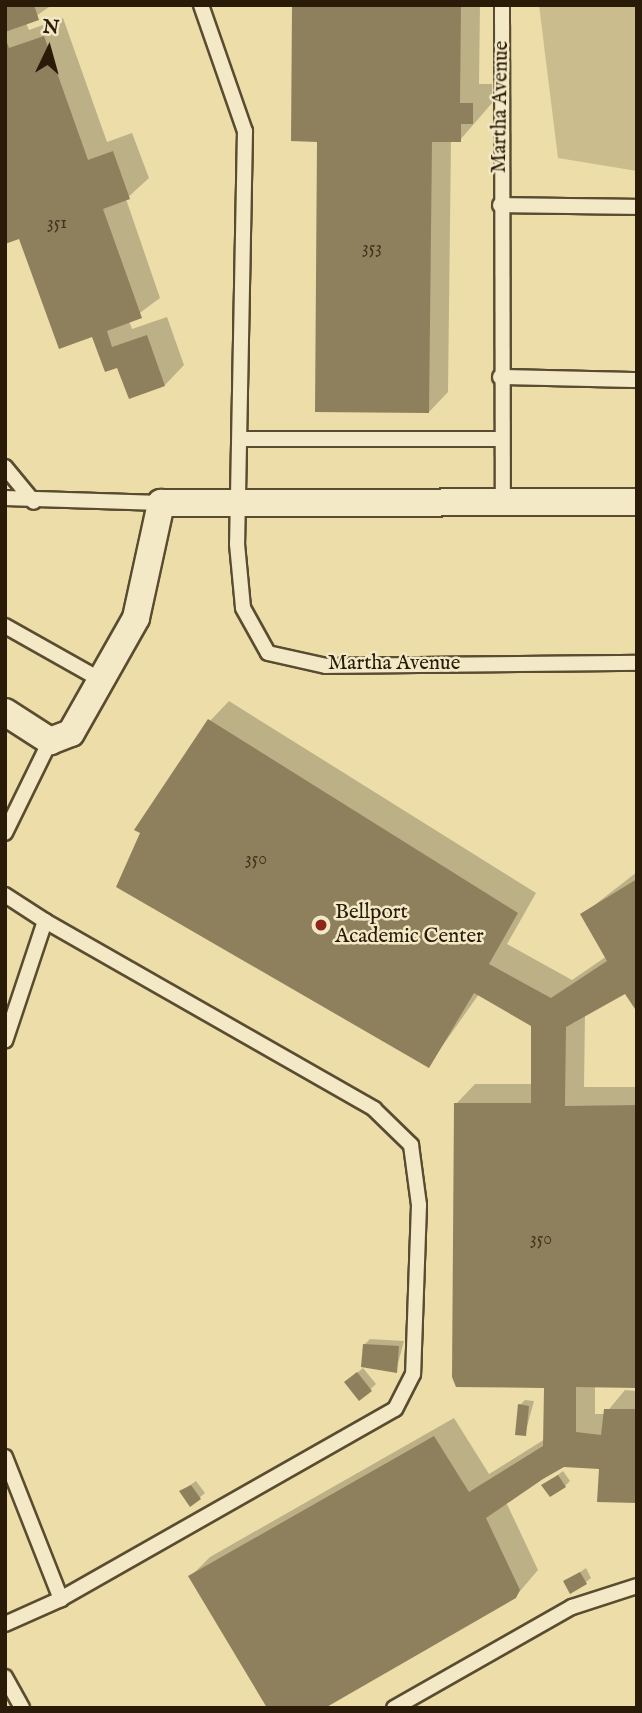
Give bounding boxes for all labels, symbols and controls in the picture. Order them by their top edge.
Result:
north arrow [14,14,84,84]
text: N [42,15,60,41]
street label: Martha Avenue [487,40,515,174]
house number: 351 [47,213,67,235]
house number: 353 [362,238,382,260]
street label: Martha Avenue [328,651,460,677]
house number: 350 [245,849,267,871]
place label: Bellport Academic Center [335,900,484,950]
marker: Bellport Academic Center [313,917,329,933]
house number: 350 [530,1229,552,1251]

